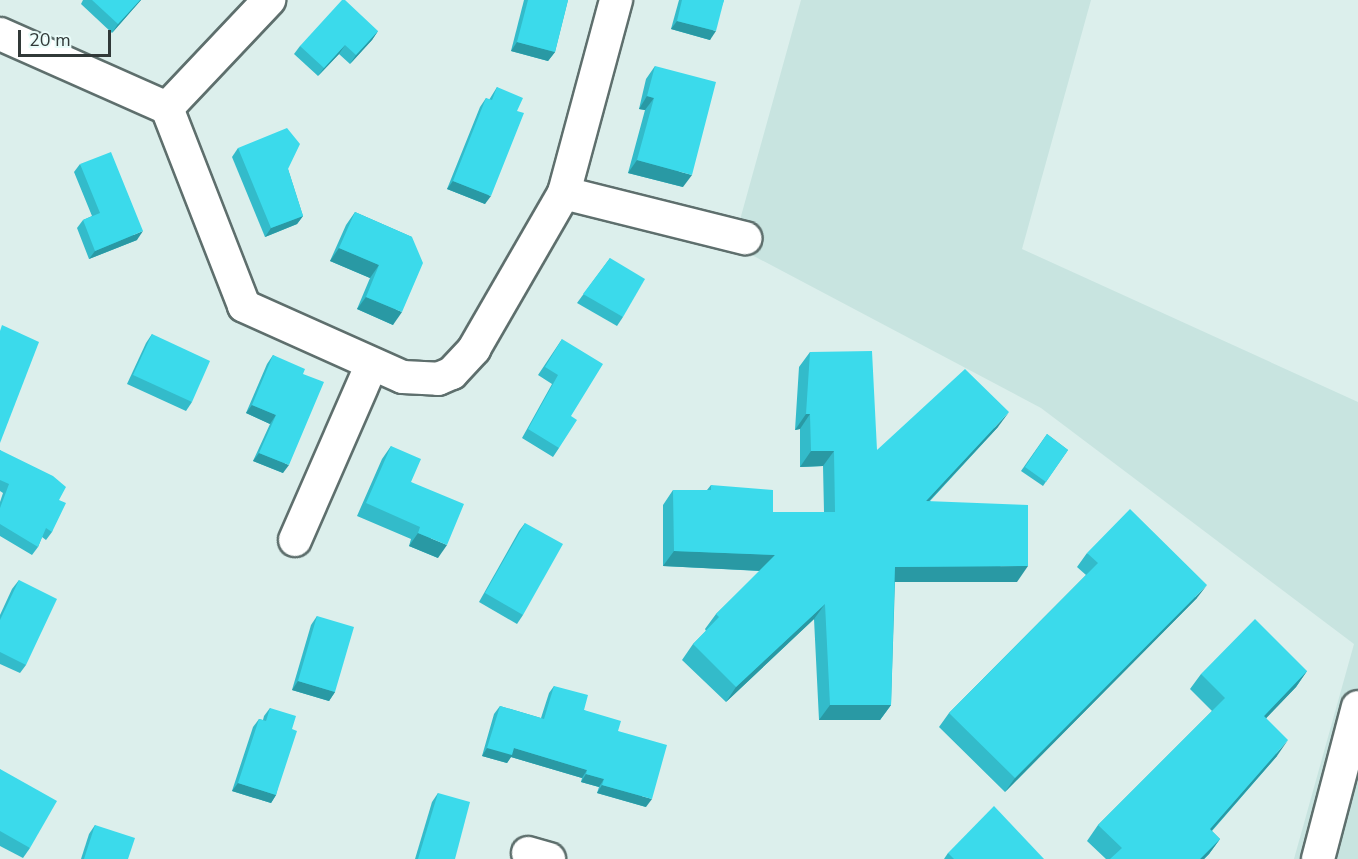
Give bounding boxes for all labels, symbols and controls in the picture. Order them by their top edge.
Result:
scale bar [21,18,114,56]
text: 20 m [29,28,71,52]

